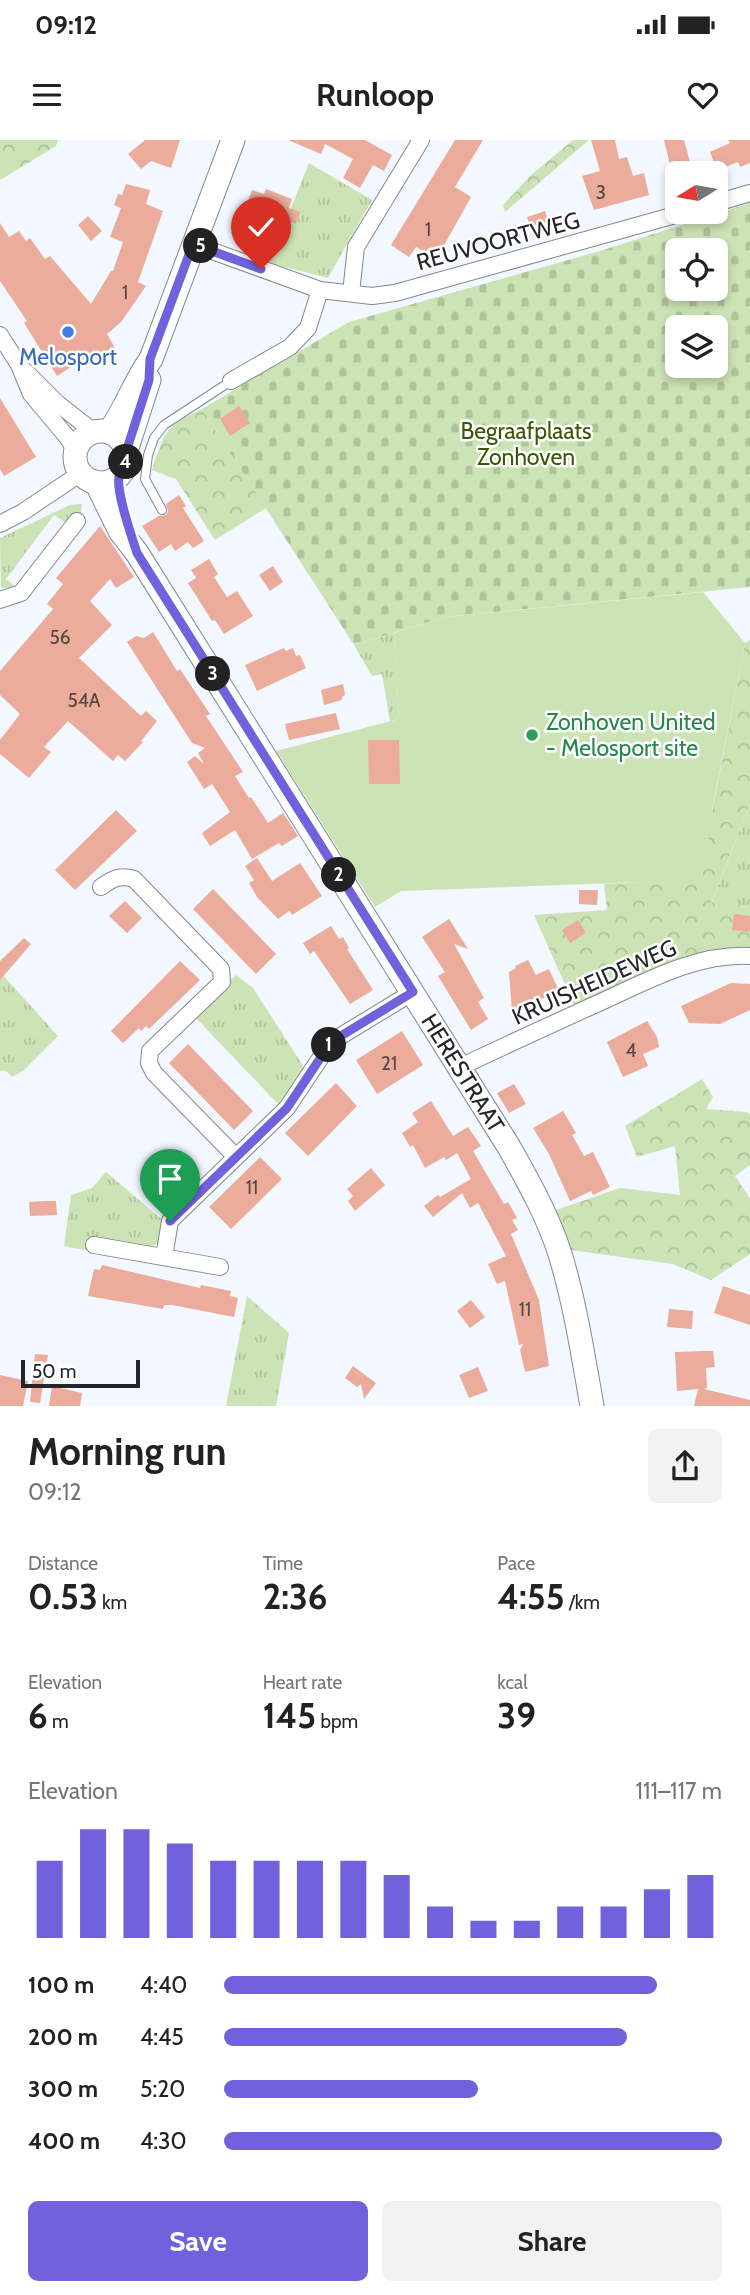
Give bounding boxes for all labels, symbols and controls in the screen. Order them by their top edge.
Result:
text: 09:12 [35,9,97,41]
text: Runloop [316,75,434,114]
icon: menu [28,76,66,114]
icon: heart [684,76,722,114]
north arrow [665,161,728,224]
map controls [665,161,728,378]
house number: 3 [596,181,606,204]
pin [231,197,291,269]
street label: REUVOORTWEG [413,206,583,276]
icon: check [242,208,280,246]
house number: 1 [425,218,431,241]
pin: 5 [184,228,218,264]
text: 5 [195,234,206,257]
button: locate [665,238,728,301]
house number: 1 [122,281,128,304]
button: layers [665,315,728,378]
marker: Melosport [60,324,76,340]
place label: Melosport [19,343,117,371]
park label: Begraafplaats Zonhoven [460,417,592,471]
pin: 4 [108,444,144,480]
text: 4 [120,450,131,473]
house number: 56 [49,626,71,649]
pin: 3 [196,656,230,692]
text: 3 [207,662,218,685]
house number: 54A [68,689,101,712]
place label: Zonhoven United - Melosport site [546,708,716,762]
marker: Zonhoven United - Melosport site [524,727,540,743]
pin: 2 [322,858,356,892]
text: 2 [333,863,344,886]
street label: KRUISHEIDEWEG [508,933,680,1031]
street label: HERESTRAAT [415,1009,511,1137]
pin: 1 [312,1028,346,1062]
text: 1 [325,1033,332,1056]
house number: 4 [626,1039,637,1062]
house number: 21 [381,1052,397,1075]
pin [140,1149,200,1221]
icon: arrive [151,1160,189,1198]
house number: 11 [246,1176,258,1199]
house number: 11 [519,1298,531,1321]
scale bar [21,1357,140,1389]
text: 50 m [32,1360,76,1383]
text: Morning run [28,1428,227,1475]
button: share [648,1429,722,1503]
text: 09:12 [28,1478,81,1506]
text: Distance [28,1552,98,1575]
text: Time [263,1552,303,1575]
text: Pace [497,1552,535,1575]
text: 0.53 [28,1575,98,1618]
text: 2:36 [263,1575,327,1618]
text: 4:55 [497,1575,564,1618]
text: km [98,1591,127,1614]
text: /km [564,1591,600,1614]
text: Elevation [28,1671,102,1694]
text: Heart rate [263,1671,342,1694]
text: kcal [497,1671,528,1694]
text: 6 [28,1694,48,1737]
text: 145 [263,1694,316,1737]
text: 39 [497,1694,536,1737]
text: m [48,1710,69,1733]
text: bpm [316,1710,358,1733]
text: Elevation [28,1777,118,1805]
text: 111–117 m [635,1777,722,1805]
text: 100 m [28,1971,94,1999]
text: 4:40 [140,1971,187,1999]
text: 200 m [28,2023,98,2051]
text: 4:45 [140,2023,184,2051]
text: 300 m [28,2075,98,2103]
text: 5:20 [140,2075,185,2103]
text: 400 m [28,2127,100,2155]
text: 4:30 [140,2127,187,2155]
button: Save [28,2201,368,2281]
button: Share [382,2201,722,2281]

